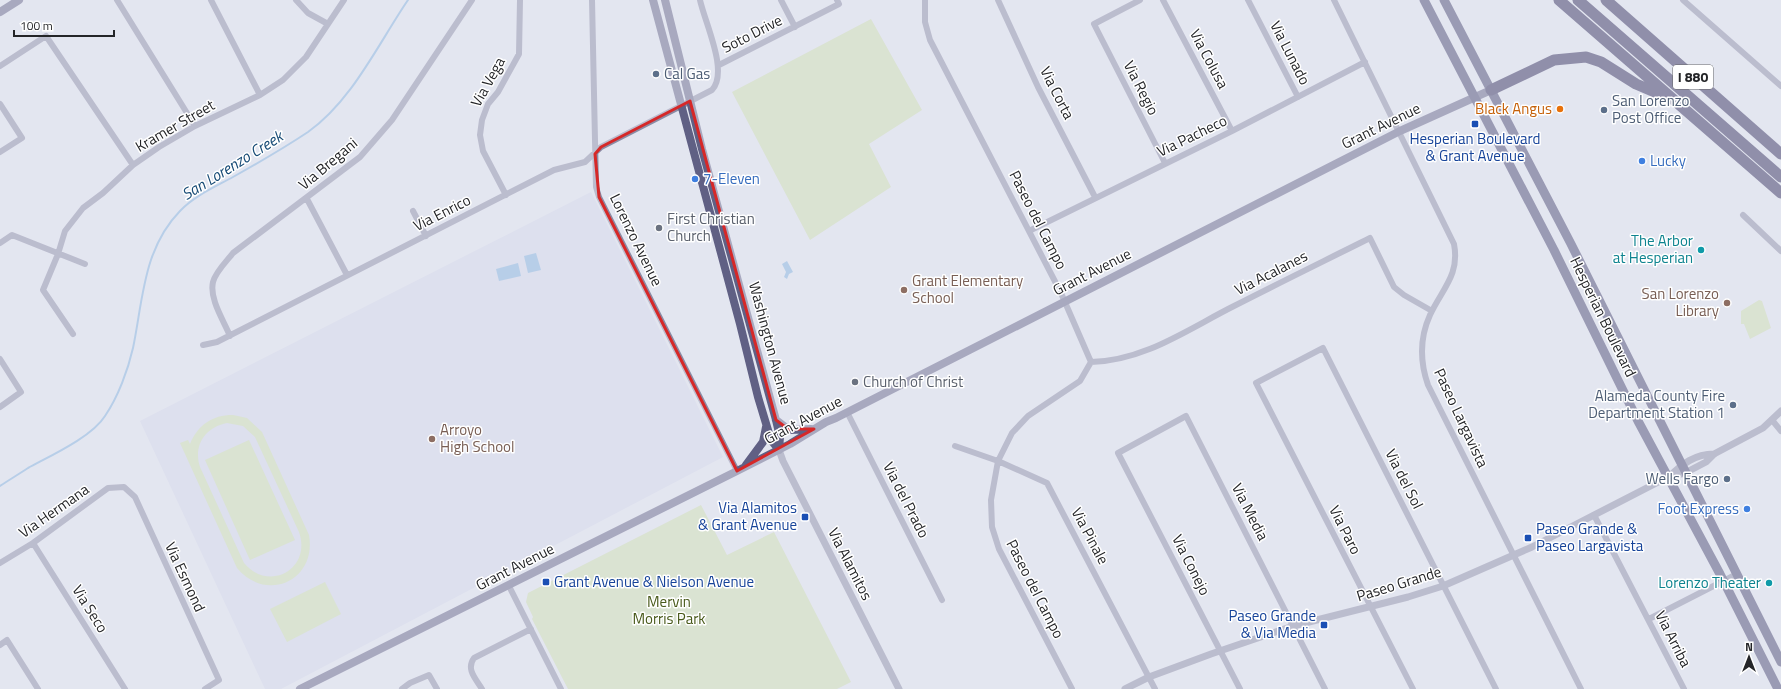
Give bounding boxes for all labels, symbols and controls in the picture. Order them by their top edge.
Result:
street label: Soto Drive [717,8,786,59]
scale bar [14,12,114,38]
text: 100 m [20,16,53,35]
street label: Via Lunado [1264,17,1316,89]
street label: Via Colusa [1184,25,1235,93]
street label: Via Vega [464,52,511,111]
street label: Via Regio [1118,57,1165,119]
place label: Cal Gas [664,62,710,85]
street label: Via Corta [1034,62,1081,124]
road number: I 880 [1673,65,1713,89]
marker: Cal Gas [651,69,661,79]
place label: San Lorenzo Post Office [1612,89,1689,129]
street label: Kramer Street [131,93,219,158]
street label: Grant Avenue [1337,96,1424,155]
place label: Black Angus [1475,97,1552,120]
marker: Black Angus [1555,104,1565,114]
marker: San Lorenzo Post Office [1599,105,1609,115]
street label: Via Pacheco [1153,109,1231,162]
marker: Hesperian Boulevard & Grant Avenue [1470,119,1480,129]
water label: San Lorenzo Creek [177,123,289,206]
place label: Hesperian Boulevard & Grant Avenue [1409,127,1541,167]
street label: Via Bregani [293,132,362,195]
place label: Lucky [1650,149,1686,172]
marker: Lucky [1637,156,1647,166]
street label: Paseo del Campo [1004,166,1073,273]
place label: 7-Eleven [703,167,760,190]
marker: 7-Eleven [690,174,700,184]
street label: Via Enrico [409,188,475,237]
street label: Lorenzo Avenue [604,190,669,290]
place label: First Christian Church [667,207,755,247]
marker: First Christian Church [654,223,664,233]
place label: The Arbor at Hesperian [1613,229,1693,269]
street label: Grant Avenue [1048,242,1135,301]
street label: Via Acalanes [1230,244,1311,301]
marker: The Arbor at Hesperian [1696,245,1706,255]
street label: Hesperian Boulevard [1564,253,1643,381]
place label: Grant Elementary School [912,269,1023,309]
street label: Washington Avenue [743,279,798,407]
place label: San Lorenzo Library [1642,282,1719,322]
marker: Grant Elementary School [899,285,909,295]
marker: San Lorenzo Library [1722,298,1732,308]
street label: Paseo Largavista [1428,364,1495,472]
place label: Church of Christ [863,370,964,393]
marker: Church of Christ [850,377,860,387]
place label: Alameda County Fire Department Station 1 [1588,384,1725,424]
street label: Grant Avenue [760,389,846,450]
marker: Alameda County Fire Department Station 1 [1728,400,1738,410]
place label: Arroyo High School [440,418,515,458]
marker: Arroyo High School [427,434,437,444]
street label: Via del Sol [1380,445,1429,513]
street label: Via del Prado [877,458,935,542]
place label: Wells Fargo [1646,467,1719,490]
marker: Wells Fargo [1722,474,1732,484]
street label: Via Hermana [14,478,94,543]
street label: Via Media [1226,479,1275,545]
place label: Via Alamitos & Grant Avenue [698,496,797,536]
place label: Foot Express [1657,497,1739,520]
street label: Via Paro [1323,501,1368,558]
street label: Via Pinale [1066,503,1115,568]
marker: Foot Express [1742,504,1752,514]
marker: Via Alamitos & Grant Avenue [800,512,810,522]
place label: Paseo Grande & Paseo Largavista [1536,517,1644,557]
street label: Via Alamitos [822,523,879,604]
street label: Via Conejo [1166,530,1217,599]
marker: Paseo Grande & Paseo Largavista [1523,533,1533,543]
street label: Paseo del Campo [1001,535,1070,642]
street label: Grant Avenue [471,537,558,596]
street label: Via Esmond [159,538,212,615]
street label: Paseo Grande [1354,560,1444,607]
place label: Grant Avenue & Nielson Avenue [554,570,754,593]
place label: Lorenzo Theater [1658,571,1761,594]
marker: Grant Avenue & Nielson Avenue [541,577,551,587]
marker: Lorenzo Theater [1764,578,1774,588]
street label: Via Seco [67,580,114,637]
park label: Mervin Morris Park [632,590,706,630]
place label: Paseo Grande & Via Media [1228,604,1316,644]
street label: Via Arriba [1649,606,1698,672]
marker: Paseo Grande & Via Media [1319,620,1329,630]
north arrow [1729,637,1769,677]
text: N [1745,639,1753,655]

